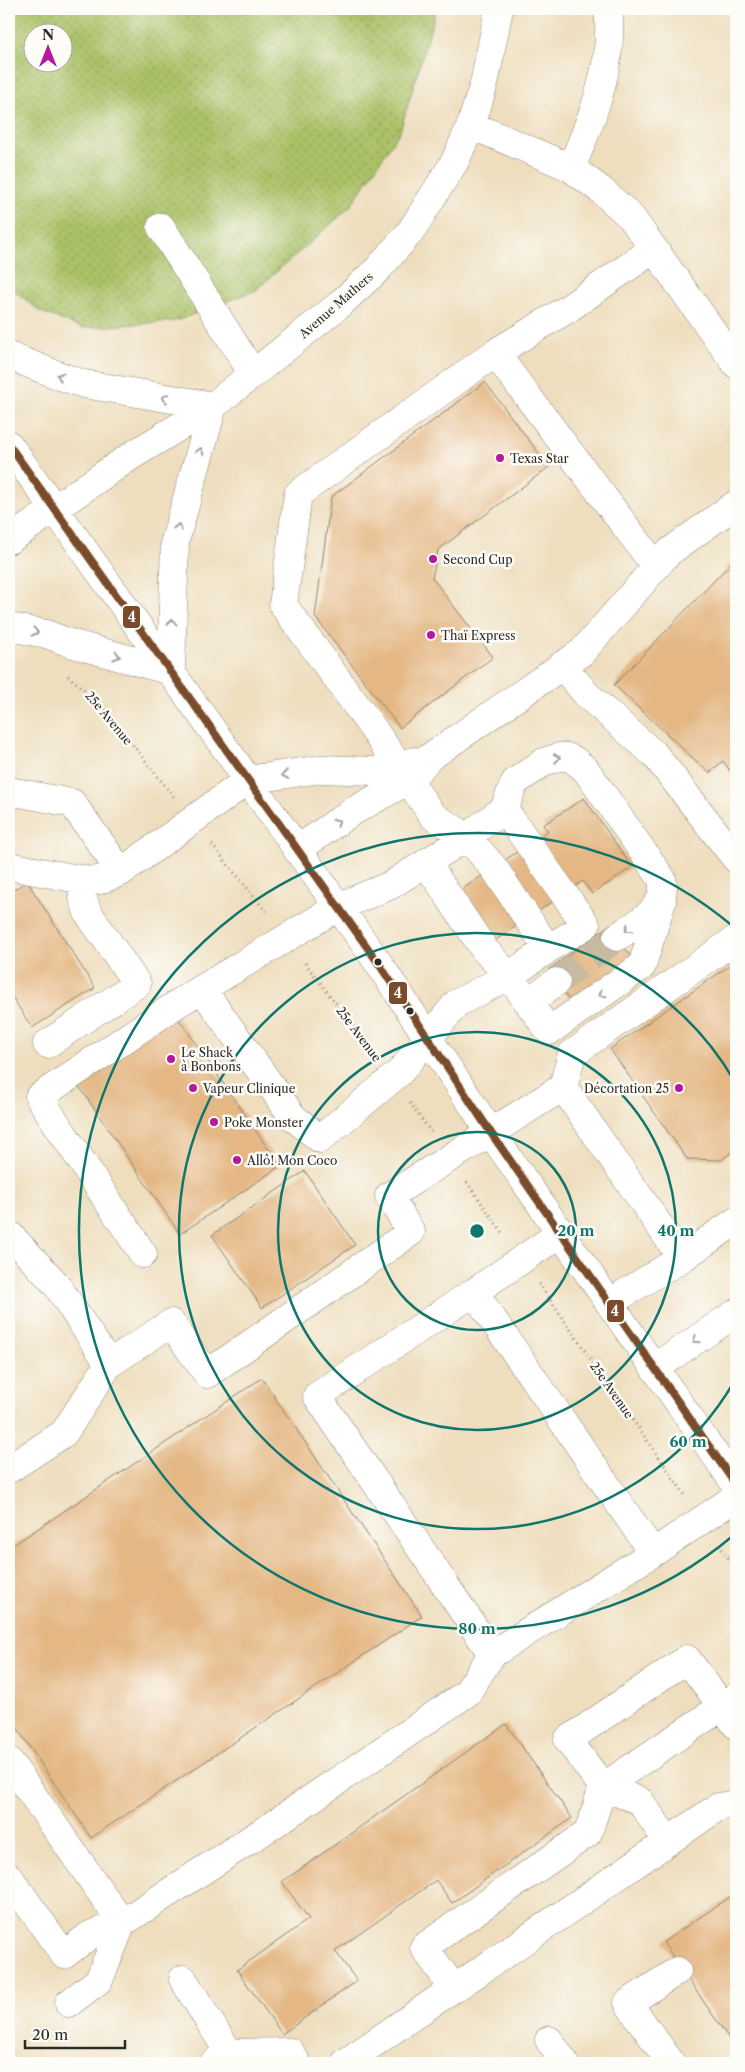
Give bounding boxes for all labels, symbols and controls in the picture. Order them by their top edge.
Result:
north arrow [22,22,72,72]
text: N [42,26,54,44]
street label: Avenue Mathers [295,269,376,342]
one-way arrow [56,372,64,382]
one-way arrow [160,394,169,404]
one-way arrow [195,447,205,455]
place label: Texas Star [510,451,569,466]
marker: Texas Star [494,452,506,464]
one-way arrow [172,523,183,532]
place label: Second Cup [443,552,513,567]
marker: Second Cup [427,553,439,565]
line badge: 4 [122,605,141,629]
text: 4 [128,608,136,626]
one-way arrow [167,618,177,626]
one-way arrow [30,626,39,636]
place label: Thaï Express [441,628,515,643]
marker: Thaï Express [425,629,437,641]
one-way arrow [112,650,121,661]
street label: 25e Avenue [82,688,136,748]
one-way arrow [553,754,562,764]
one-way arrow [280,769,289,779]
one-way arrow [331,819,341,828]
one-way arrow [625,923,634,932]
unlabelled marker [373,957,383,967]
line badge: 4 [388,981,408,1005]
text: 4 [394,984,402,1002]
one-way arrow [598,988,608,997]
street label: 25e Avenue [333,1003,385,1065]
unlabelled marker [405,1006,415,1016]
place label: Le Shack à Bonbons [181,1045,241,1074]
marker: Le Shack à Bonbons [165,1053,177,1065]
place label: Vapeur Clinique [202,1081,296,1096]
place label: Décortation 25 [584,1081,669,1096]
marker: Vapeur Clinique [187,1082,199,1094]
marker: Décortation 25 [673,1082,685,1094]
place label: Poke Monster [224,1115,303,1130]
marker: Poke Monster [208,1116,220,1128]
place label: Allô! Mon Coco [246,1153,337,1168]
marker: Allô! Mon Coco [231,1154,243,1166]
text: 20 m [557,1221,595,1240]
text: 40 m [657,1221,695,1240]
centre of rings [468,1222,486,1240]
line badge: 4 [606,1299,625,1323]
text: 4 [611,1302,619,1320]
one-way arrow [692,1334,702,1343]
street label: 25e Avenue [587,1359,637,1421]
text: 60 m [669,1432,707,1451]
text: 80 m [458,1619,496,1638]
scale bar [25,2017,125,2049]
text: 20 m [32,2025,68,2044]

